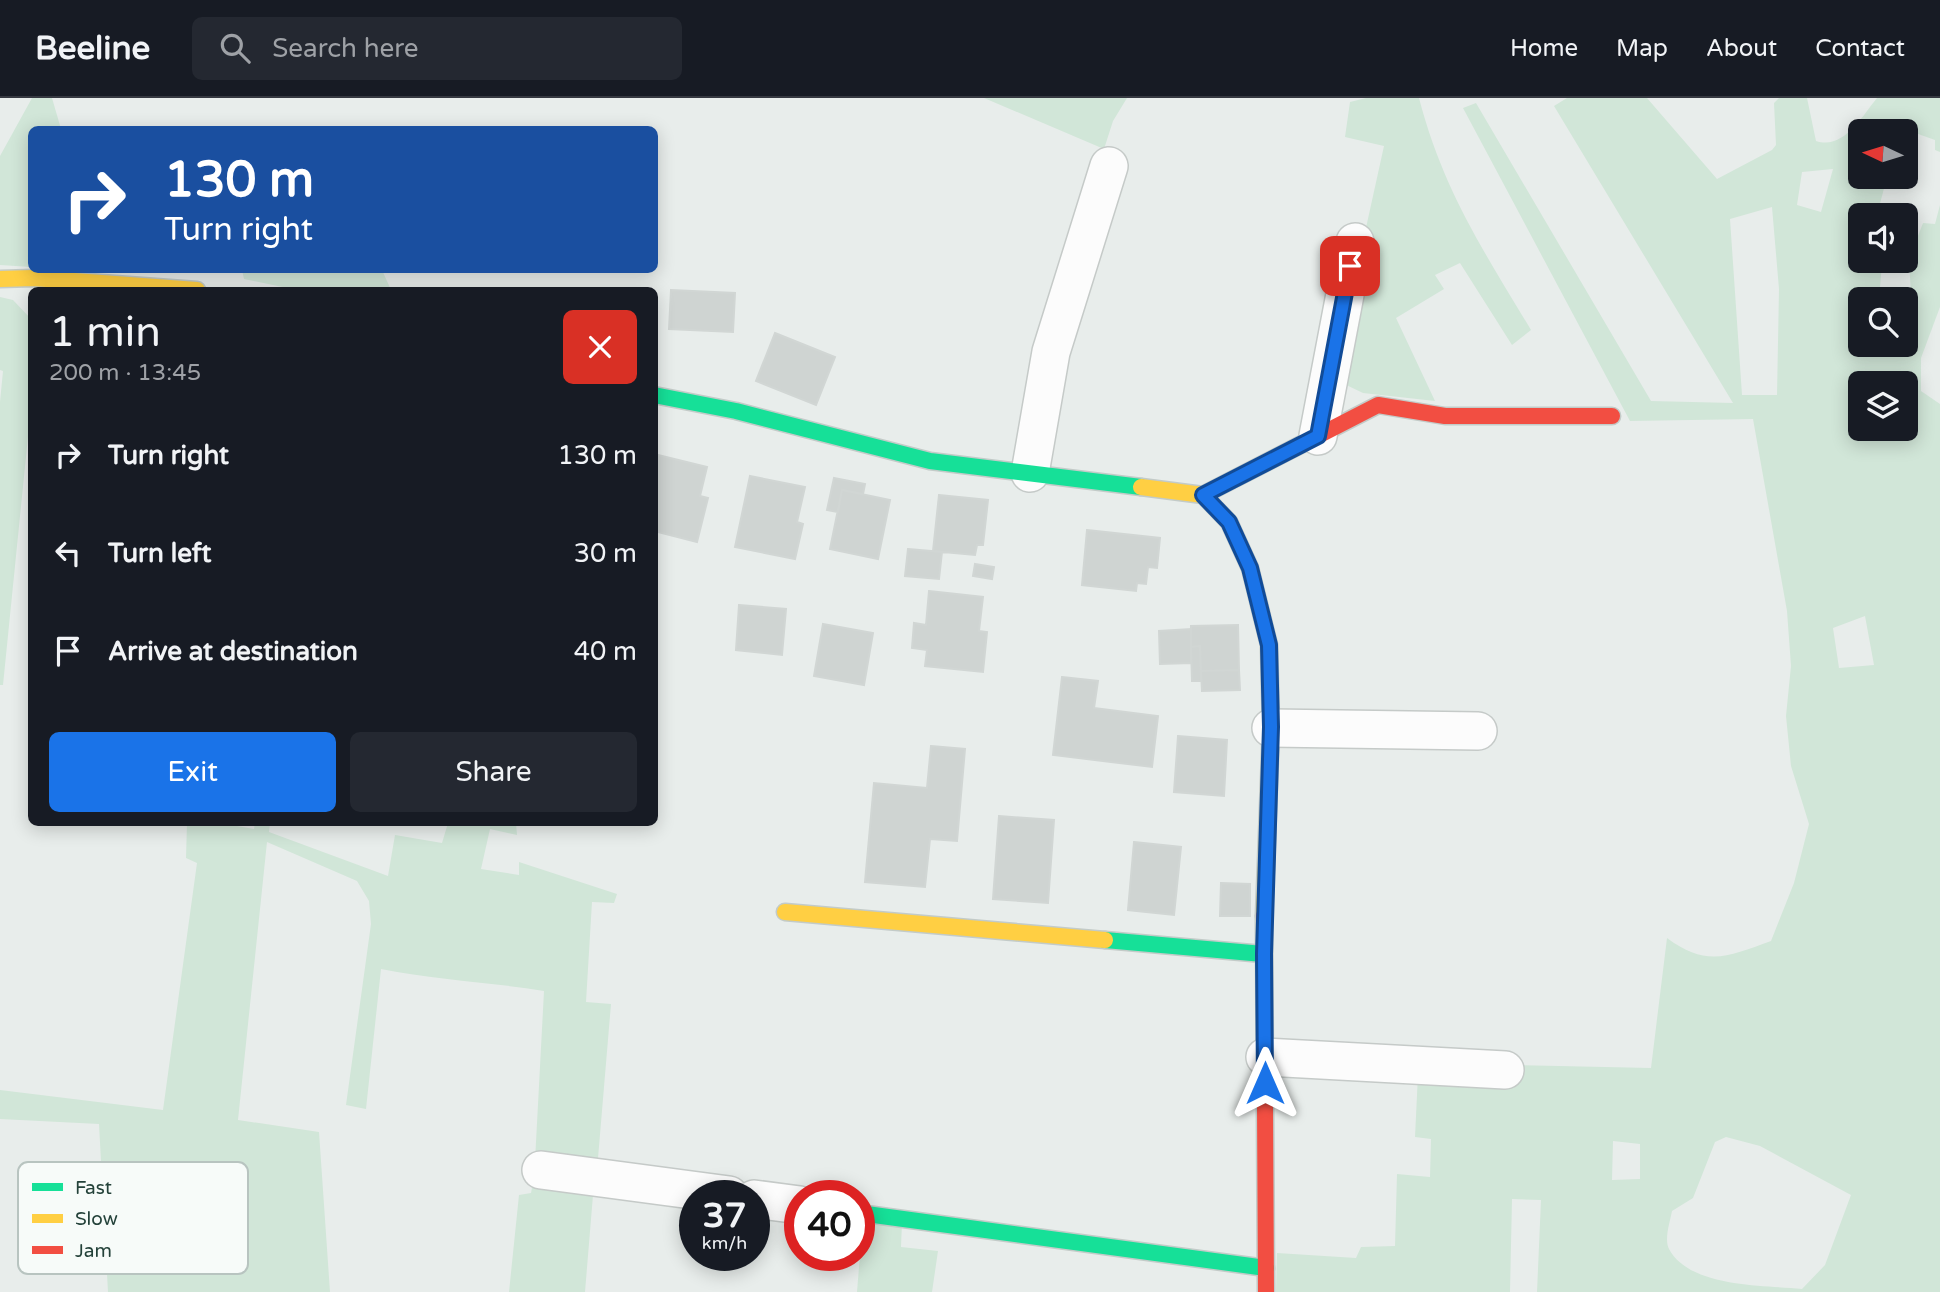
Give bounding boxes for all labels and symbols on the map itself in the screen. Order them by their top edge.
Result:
north arrow [1848,119,1918,189]
pin [1320,236,1380,296]
position arrow [1228,1046,1302,1120]
legend [18,1162,248,1274]
text: Fast [75,1177,112,1199]
speed limit sign: 40 [784,1180,875,1271]
text: Slow [75,1208,118,1230]
text: Jam [75,1240,112,1262]

